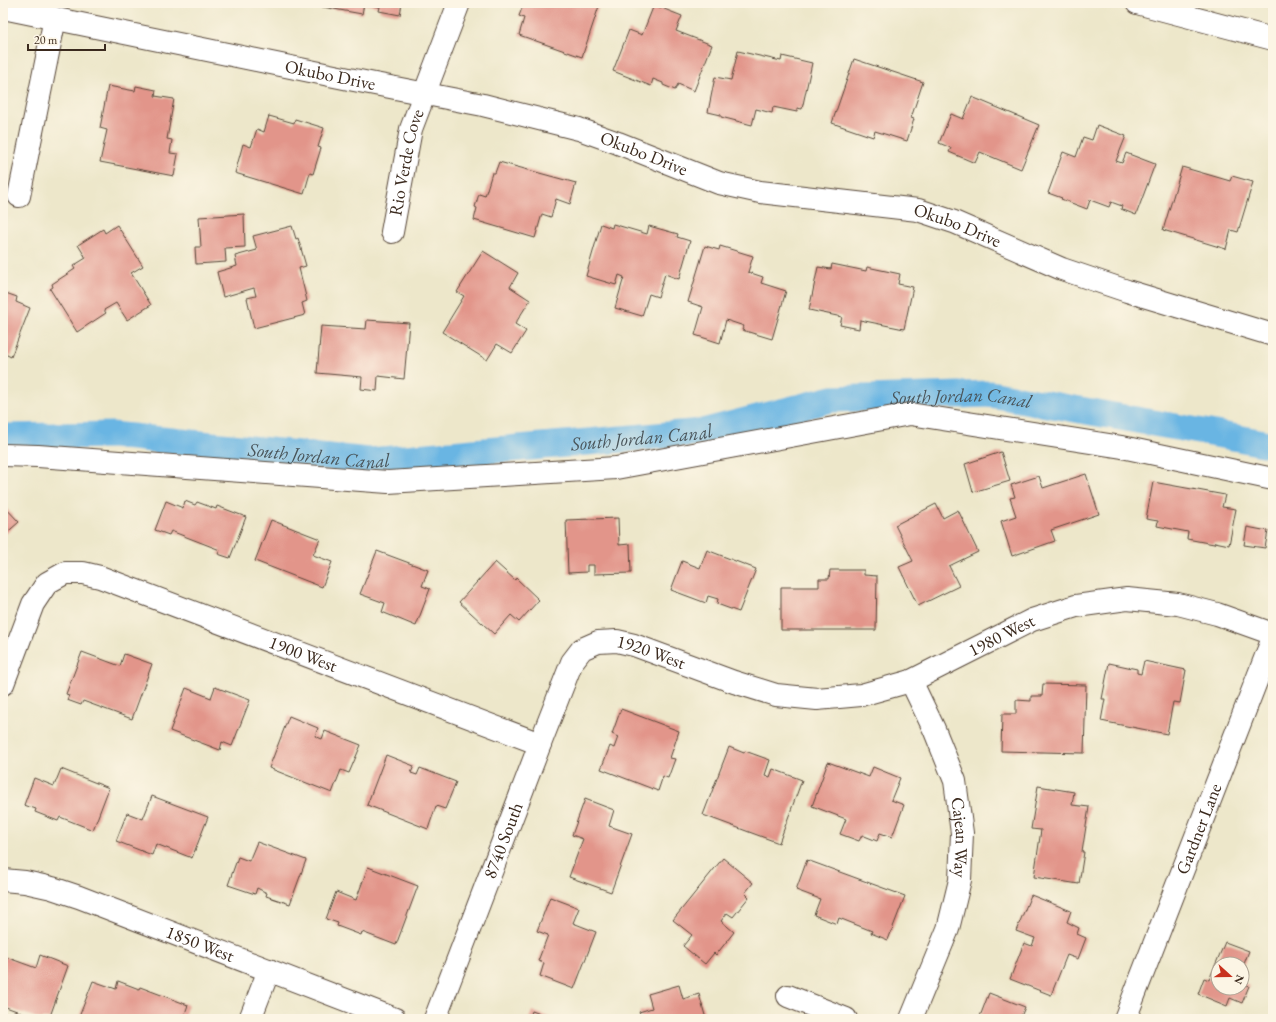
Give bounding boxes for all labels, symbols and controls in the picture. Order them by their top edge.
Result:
scale bar [28,26,105,52]
text: 20 m [34,32,58,48]
street label: Okubo Drive [283,54,378,95]
street label: Rio Verde Cove [383,105,429,218]
street label: Okubo Drive [597,126,691,180]
street label: Okubo Drive [911,197,1005,252]
water label: South Jordan Canal [889,382,1034,414]
water label: South Jordan Canal [569,418,716,456]
water label: South Jordan Canal [246,437,391,474]
street label: 1980 West [964,608,1039,661]
street label: 1920 West [615,629,689,674]
street label: 1900 West [266,630,341,677]
street label: Gardner Lane [1170,780,1226,878]
street label: Cajean Way [946,796,974,878]
street label: 8740 South [478,799,528,882]
street label: 1850 West [163,920,238,967]
north arrow [1210,956,1250,996]
text: N [1231,973,1247,986]

